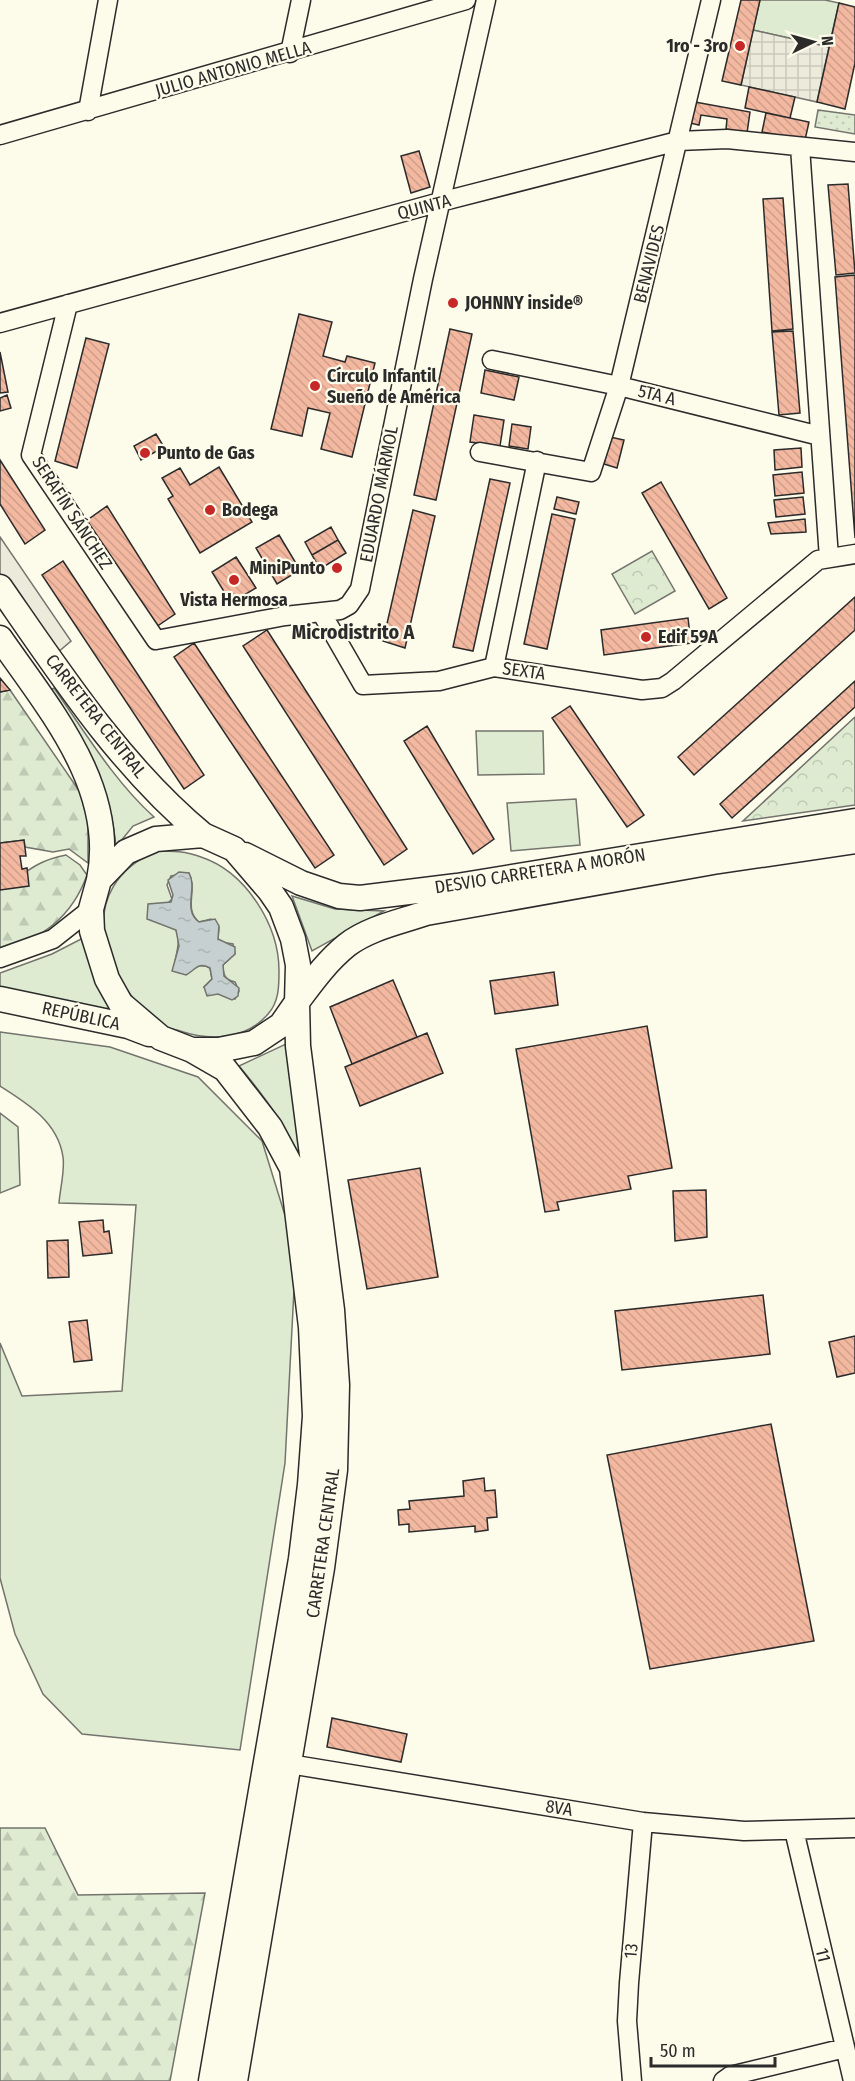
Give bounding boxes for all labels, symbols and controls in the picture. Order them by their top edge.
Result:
north arrow [783,12,843,72]
place label: 1ro - 3ro [666,35,728,57]
text: N [818,35,837,46]
street label: JULIO ANTONIO MELLA [153,36,314,102]
marker: 1ro - 3ro [733,39,747,53]
street label: QUINTA [395,189,454,225]
street label: BENAVIDES [629,222,669,305]
place label: JOHNNY inside® [464,292,583,314]
marker: JOHNNY inside® [446,296,460,310]
place label: Círculo Infantil Sueño de América [327,365,461,408]
marker: Círculo Infantil Sueño de América [308,379,322,393]
street label: 5TA A [636,380,679,410]
street label: EDUARDO MÁRMOL [354,424,403,564]
place label: Punto de Gas [157,442,255,464]
marker: Punto de Gas [138,446,152,460]
street label: SERAFÍN SÁNCHEZ [27,452,118,574]
place label: Bodega [222,499,278,521]
marker: Bodega [203,503,217,517]
place label: MiniPunto [249,557,325,579]
marker: MiniPunto [330,561,344,575]
marker: Vista Hermosa [227,573,241,587]
place label: Vista Hermosa [179,589,288,611]
district label: Microdistrito A [292,620,415,644]
place label: Edif 59A [658,626,718,648]
marker: Edif 59A [639,630,653,644]
street label: CARRETERA CENTRAL [41,650,151,782]
street label: SEXTA [501,657,547,685]
street label: DESVIO CARRETERA A MORÓN [433,843,647,899]
street label: REPÚBLICA [40,996,123,1035]
street label: CARRETERA CENTRAL [302,1467,344,1619]
street label: 8VA [544,1795,575,1821]
street label: 13 [619,1942,643,1960]
street label: 11 [811,1946,835,1964]
scale bar [651,2030,776,2068]
text: 50 m [660,2040,696,2062]

